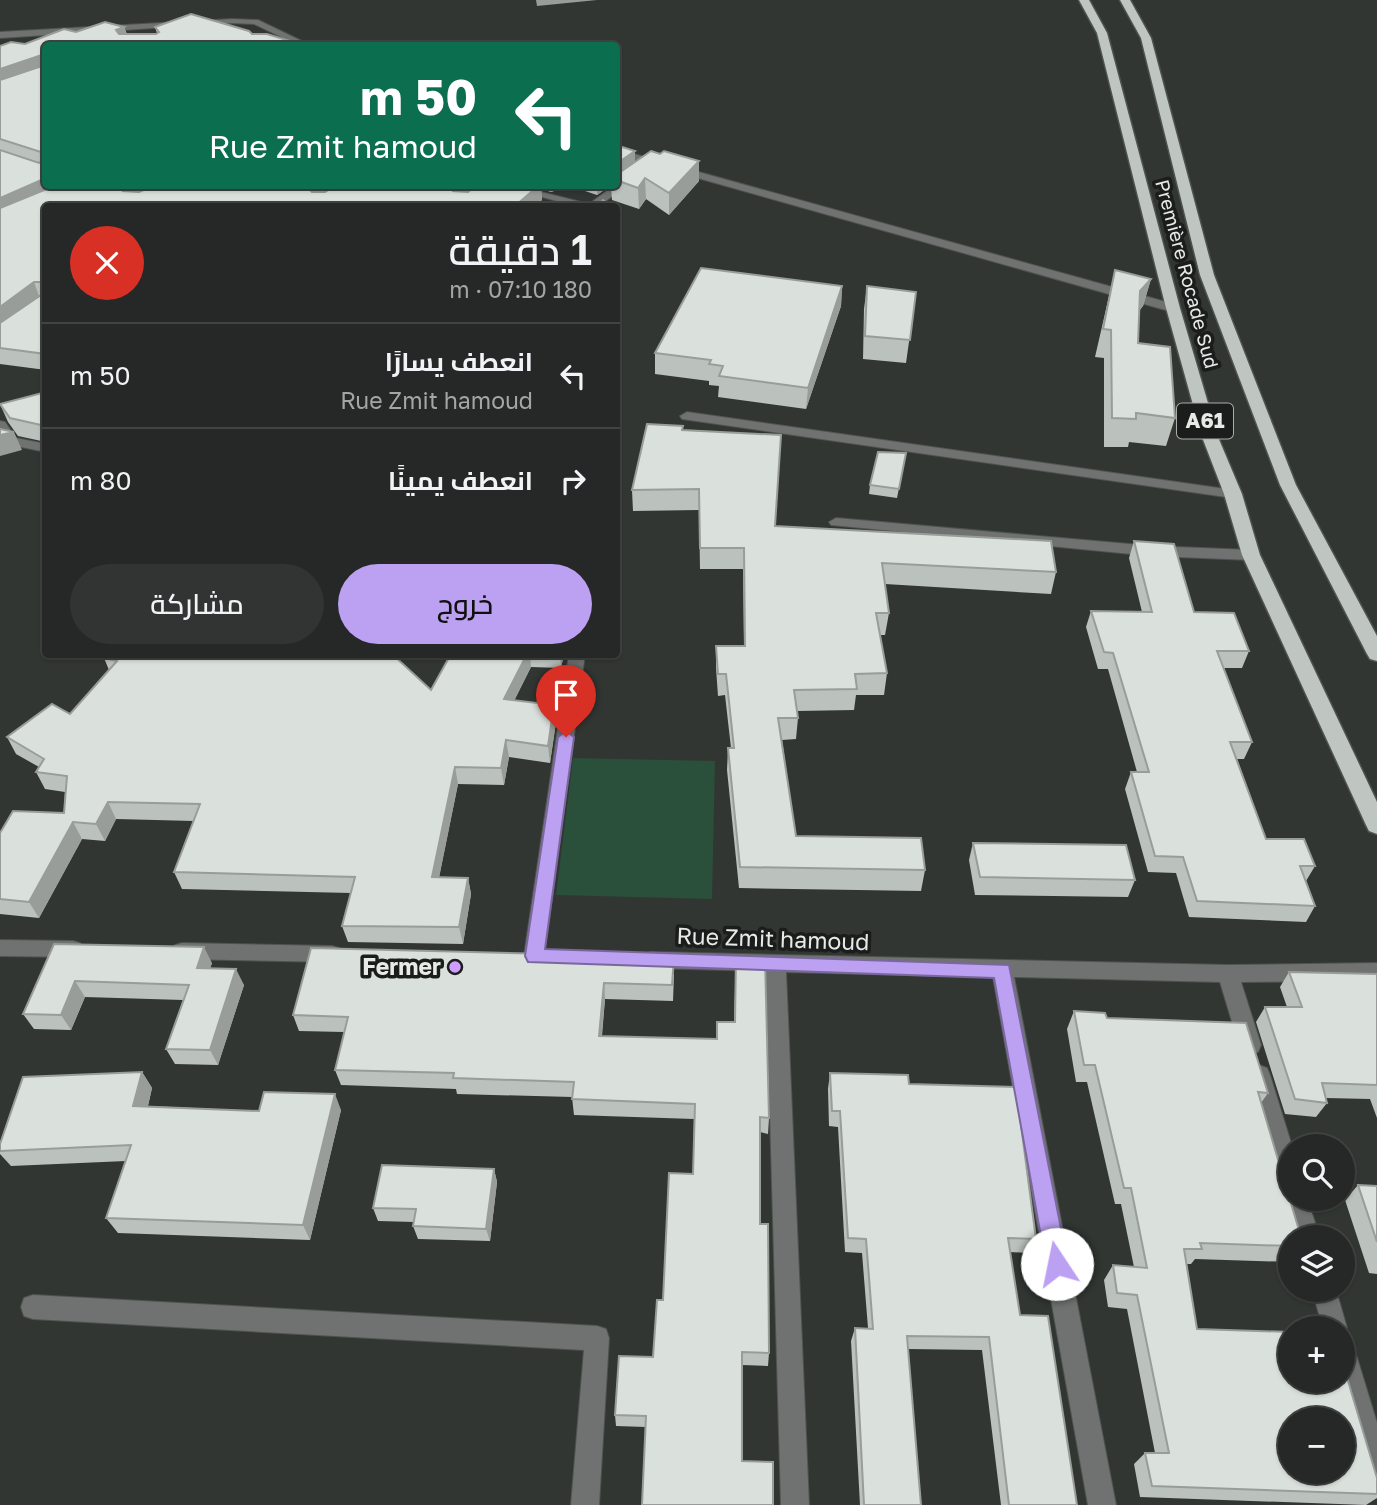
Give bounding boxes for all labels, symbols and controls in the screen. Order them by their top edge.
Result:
text: 50 m [360,67,477,126]
icon: left [501,70,592,161]
text: Rue Zmit hamoud [209,127,477,165]
street label: Première Rocade Sud [1151,177,1224,371]
text: 1 دقيقة [448,224,592,274]
button: close [70,226,144,300]
text: 180 m · 07:10 [449,275,592,303]
text: انعطف يسارًا [385,346,533,377]
icon: left [554,357,592,395]
text: 50 m [70,360,131,391]
text: Rue Zmit hamoud [340,386,533,414]
road number: A61 [1177,404,1233,438]
icon: right [554,462,592,500]
text: 80 m [70,465,132,496]
text: انعطف يمينًا [388,465,533,496]
button: مشاركة [70,564,324,644]
button: خروج [338,564,592,644]
pin [536,665,596,737]
icon: arrive [547,676,585,714]
street label: Rue Zmit hamoud [676,921,870,955]
place label: Fermer [362,952,441,980]
marker: Fermer [447,959,463,975]
map controls [1278,1134,1355,1484]
button: search [1278,1134,1355,1211]
button: layers [1278,1225,1355,1302]
position arrow [1020,1227,1094,1301]
button: + [1278,1316,1355,1393]
button: − [1278,1407,1355,1484]

